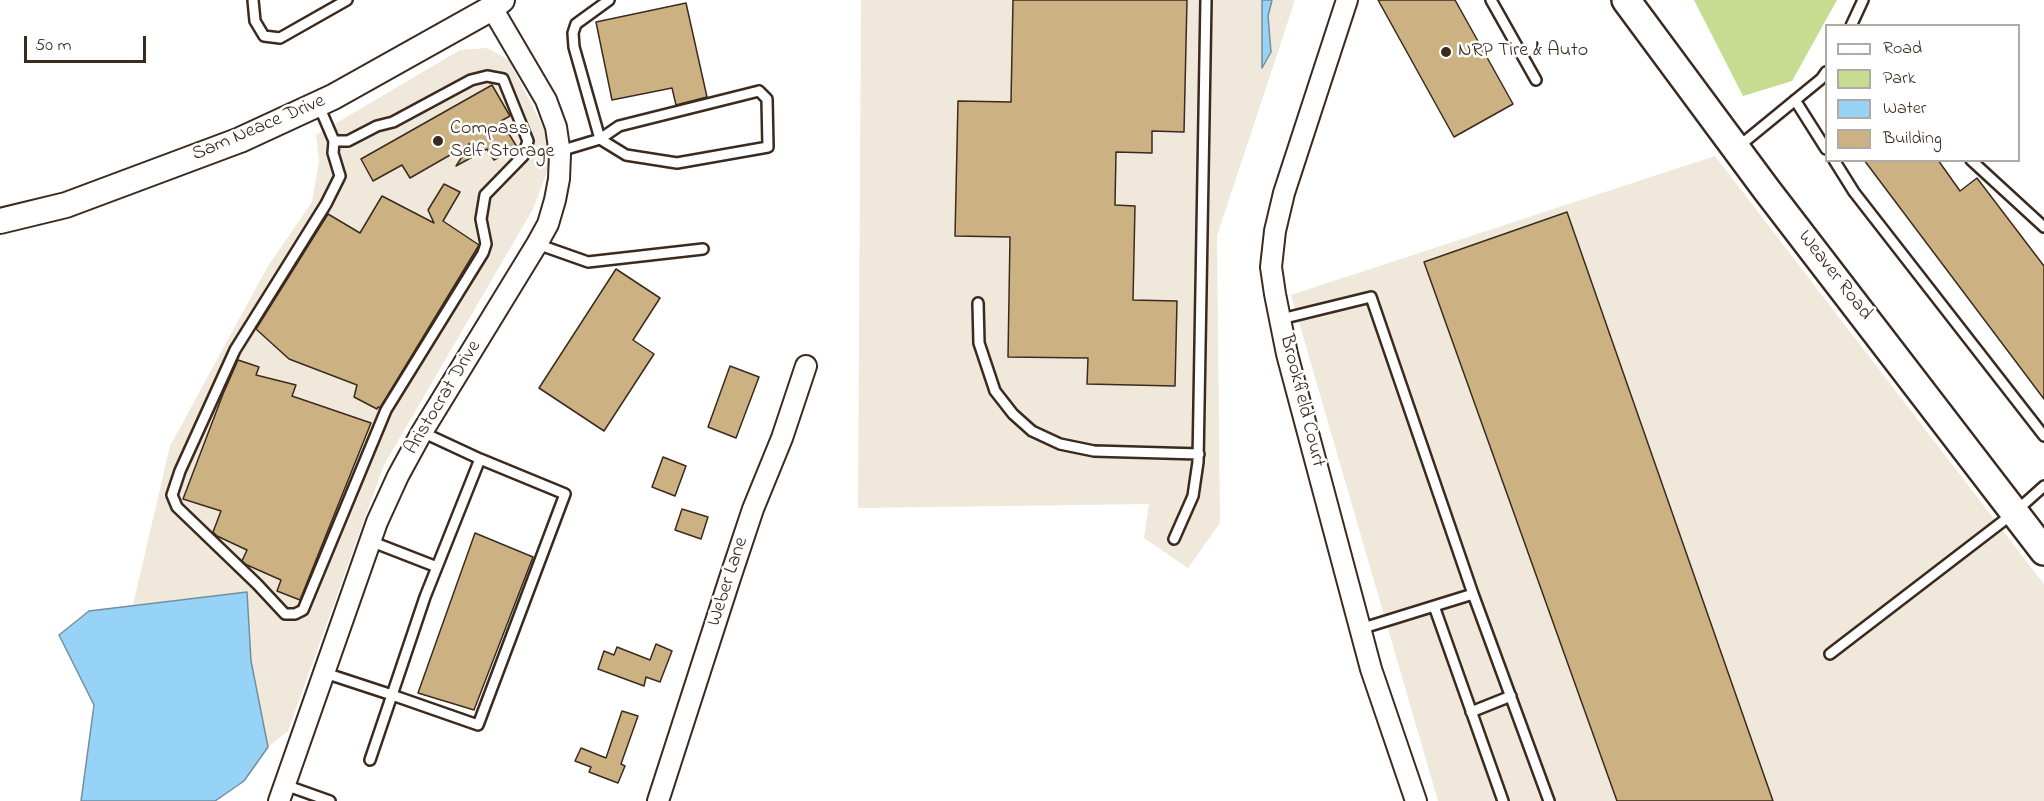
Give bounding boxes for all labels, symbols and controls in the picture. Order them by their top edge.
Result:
scale bar [27,24,148,62]
legend [1825,24,2020,162]
text: 50 m [35,33,72,59]
text: Road [1883,36,1922,62]
place label: NRP Tire & Auto [1458,40,1588,64]
marker: NRP Tire & Auto [1439,45,1453,59]
text: Park [1883,66,1916,92]
street label: Sam Neace Drive [189,90,329,168]
text: Water [1883,96,1926,122]
place label: Compass Self Storage [450,118,554,165]
text: Building [1883,126,1942,152]
marker: Compass Self Storage [431,134,445,148]
street label: Weaver Road [1792,226,1876,326]
street label: Brookfield Court [1273,332,1329,470]
street label: Aristocrat Drive [401,337,487,459]
street label: Weber Lane [703,534,755,630]

